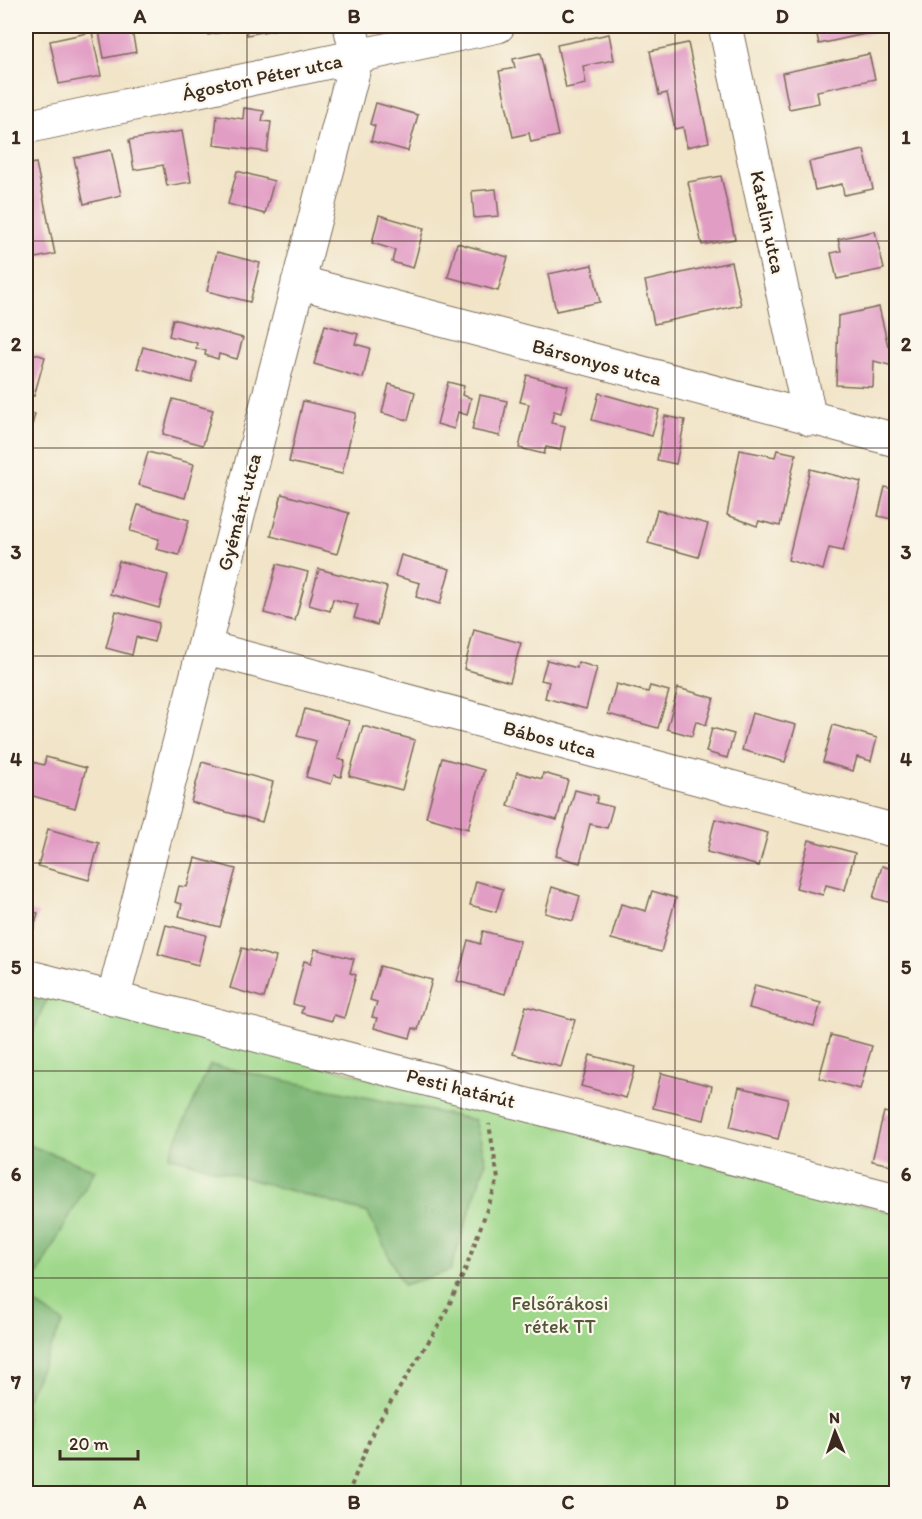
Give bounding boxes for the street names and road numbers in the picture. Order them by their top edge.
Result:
street label: Ágoston Péter utca [180,48,344,106]
street label: Katalin utca [745,168,791,276]
street label: Bársonyos utca [530,333,665,391]
street label: Gyémánt utca [212,451,266,573]
street label: Bábos utca [501,715,600,763]
street label: Pesti határút [404,1063,518,1113]

